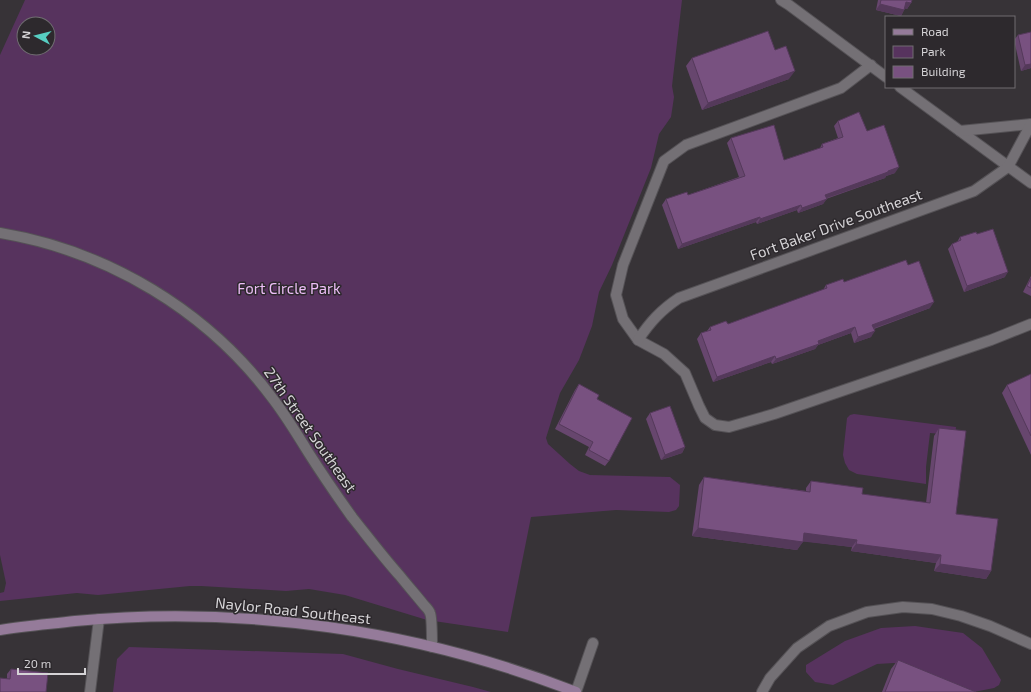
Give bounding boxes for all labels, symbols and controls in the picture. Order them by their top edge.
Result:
north arrow [16,16,56,56]
legend [885,16,1015,88]
text: Road [921,24,949,38]
text: N [19,30,33,39]
text: Park [921,44,946,58]
text: Building [921,64,966,78]
street label: Fort Baker Drive Southeast [747,184,925,264]
park label: Fort Circle Park [237,279,341,297]
street label: 27th Street Southeast [261,363,361,496]
street label: Naylor Road Southeast [214,593,372,627]
scale bar [18,650,85,676]
text: 20 m [24,656,51,670]

